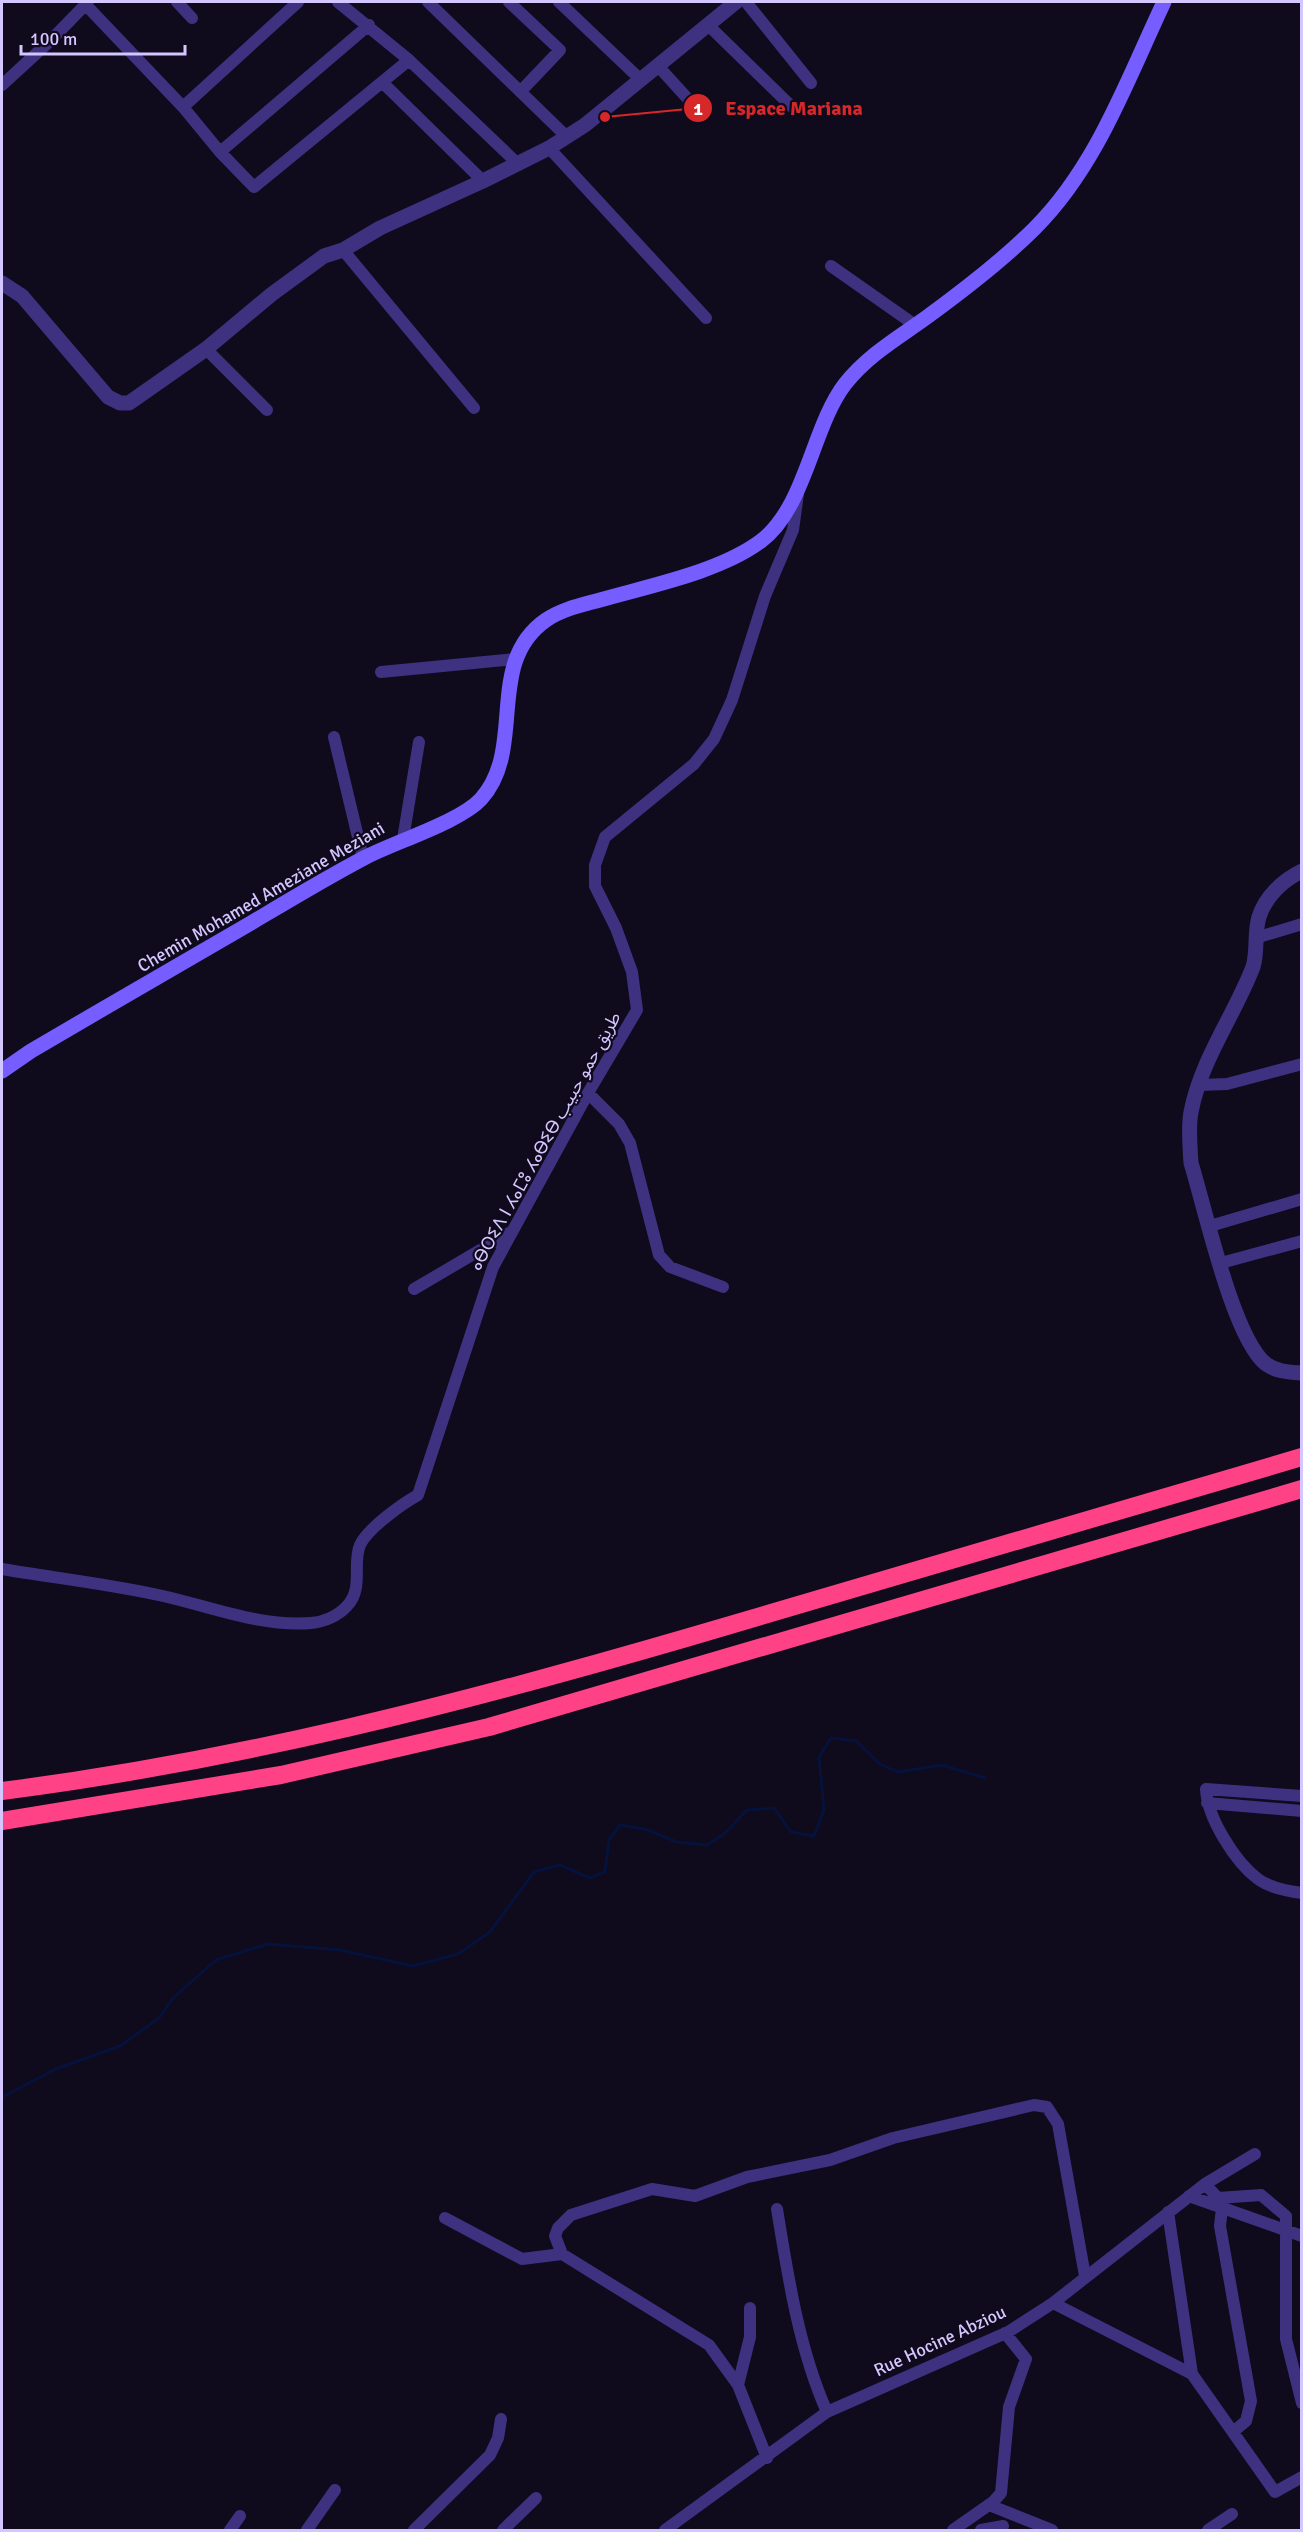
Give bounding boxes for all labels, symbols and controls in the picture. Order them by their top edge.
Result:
scale bar [21,18,184,56]
text: 100 m [30,28,77,50]
callout: Espace Mariana [683,89,875,127]
text: Espace Mariana [725,96,863,121]
text: 1 [693,98,703,120]
street label: Chemin Mohamed Ameziane Meziani [133,817,389,977]
street label: ⴰⴱⵔⵉⴷ ⵏ ⵃⴰⵎⵓ ⵃⴰⴱⵉⴱ طريق حمو حبيب [464,1008,626,1274]
street label: Rue Hocine Abziou [870,2301,1010,2381]

